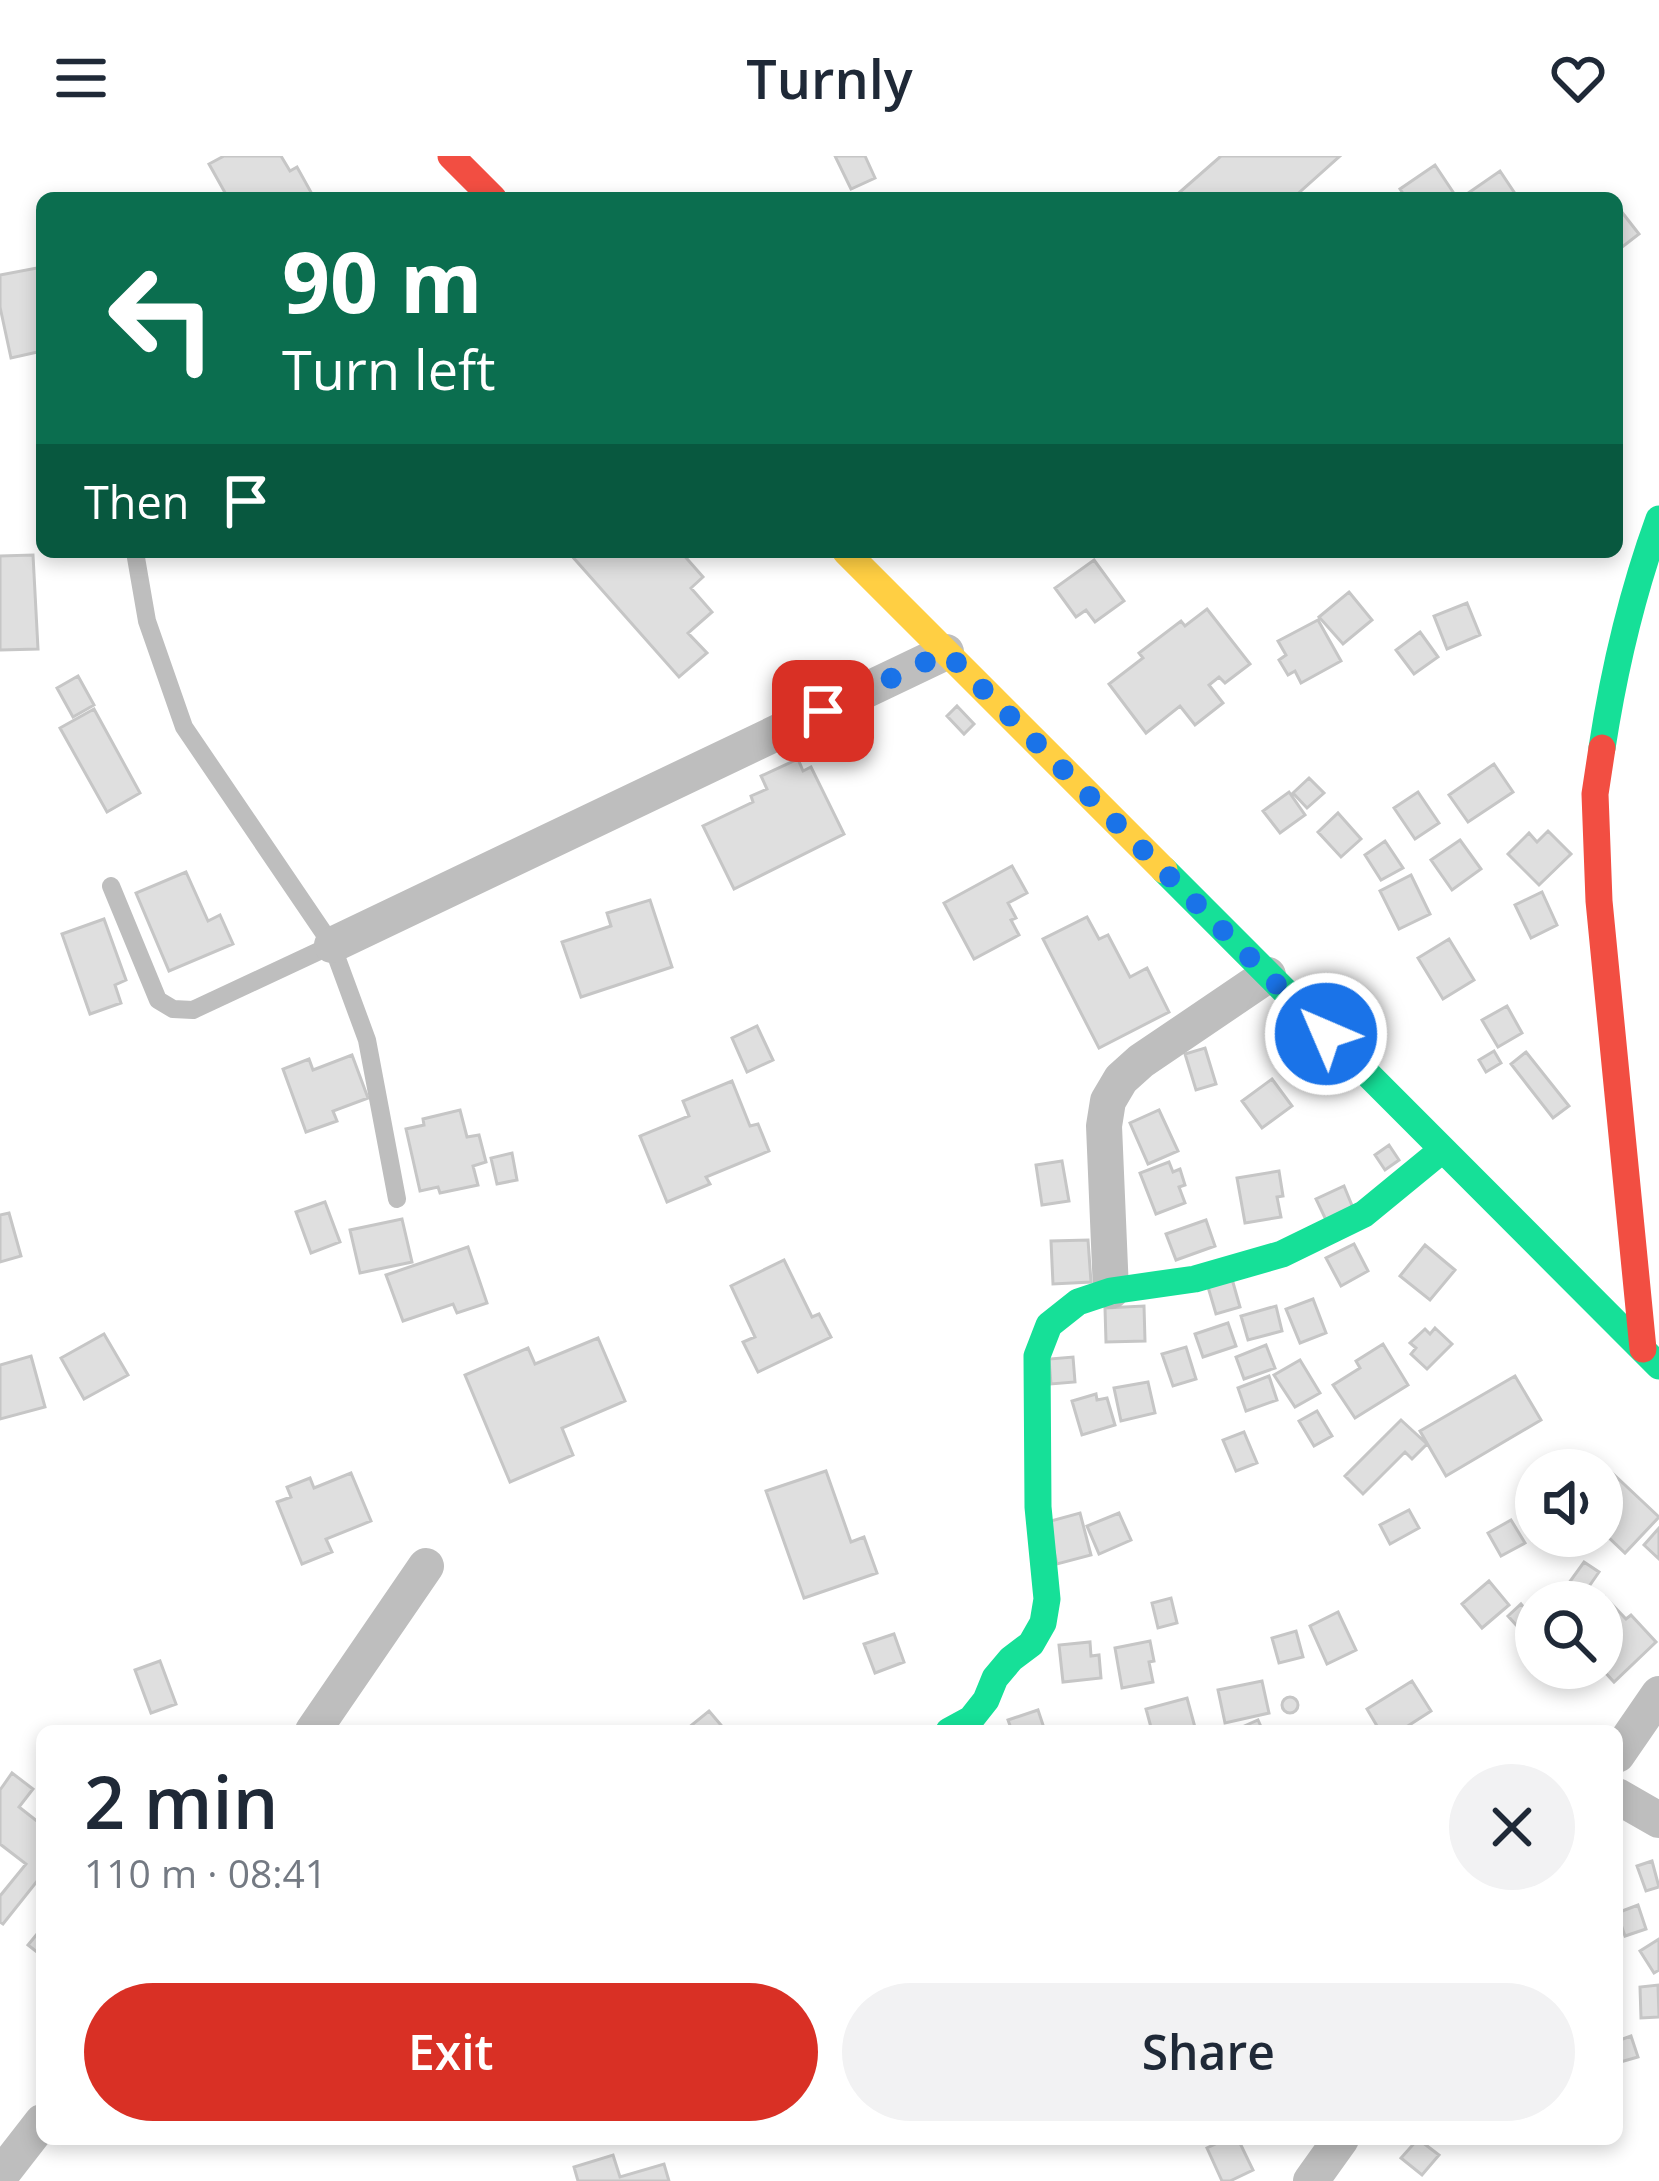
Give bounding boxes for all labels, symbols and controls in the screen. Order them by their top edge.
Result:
text: Turnly [746,41,913,115]
icon: menu [48,45,114,111]
icon: heart [1545,45,1611,111]
text: 90 m [282,223,482,338]
icon: left [84,240,240,396]
text: Turn left [282,332,495,406]
icon: arrive [213,468,279,534]
text: Then [84,471,189,532]
pin [772,660,874,762]
icon: arrive [790,678,856,744]
position arrow [1263,971,1389,1097]
map controls [1515,1449,1623,1689]
button: sound [1515,1449,1623,1557]
button: search [1515,1581,1623,1689]
text: 2 min [84,1752,278,1850]
button: close [1449,1764,1575,1890]
text: 110 m · 08:41 [84,1846,327,1899]
button: Exit [84,1983,818,2121]
button: Share [842,1983,1575,2121]

